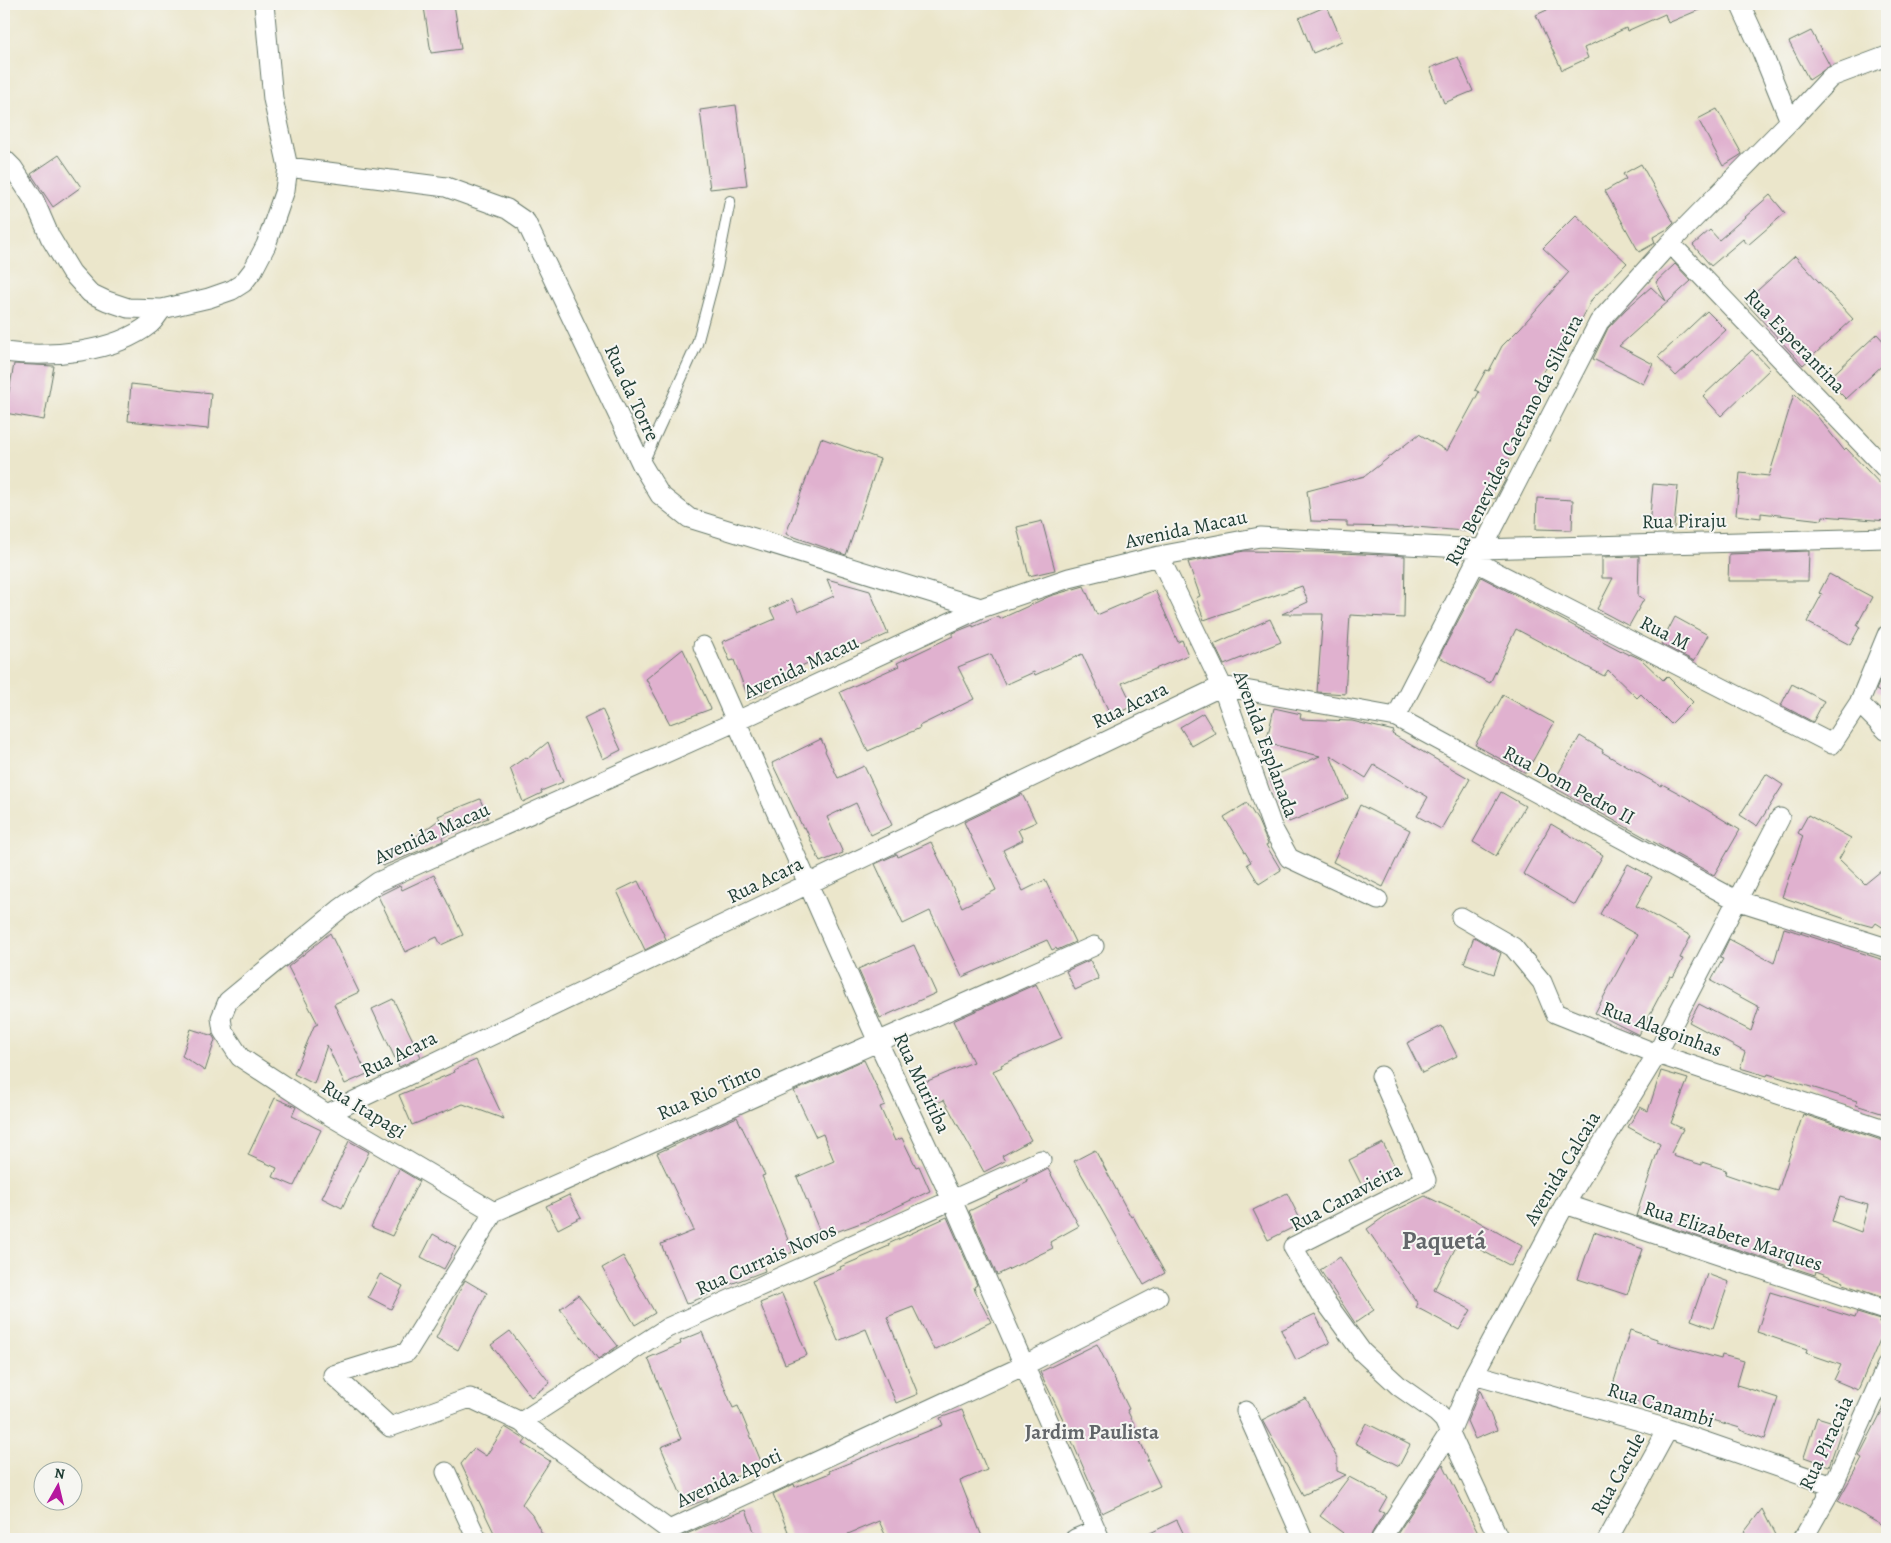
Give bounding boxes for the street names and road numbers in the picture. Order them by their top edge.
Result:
street label: Rua Esperantina [1738,283,1852,400]
street label: Rua Benevides Caetano da Silveira [1439,309,1590,570]
street label: Rua da Torre [598,340,666,446]
street label: Avenida Macau [1122,503,1250,555]
street label: Rua Piraju [1641,507,1727,535]
street label: Rua M [1635,609,1695,657]
street label: Avenida Macau [738,629,863,706]
street label: Avenida Esplanada [1227,666,1305,822]
street label: Rua Acara [1087,675,1173,735]
street label: Rua Dom Pedro II [1498,739,1640,831]
street label: Avenida Macau [369,795,494,871]
street label: Rua Acara [722,850,808,910]
street label: Rua Alagoinhas [1598,995,1726,1063]
street label: Rua Acara [356,1024,442,1084]
street label: Rua Muritiba [887,1028,957,1138]
street label: Rua Rio Tinto [653,1057,765,1127]
street label: Rua Itapagi [317,1073,411,1145]
street label: Avenida Calcaia [1517,1105,1607,1231]
street label: Rua Canavieira [1285,1156,1407,1238]
street label: Rua Elizabete Marques [1640,1194,1826,1278]
street label: Rua Currais Novos [691,1216,841,1302]
street label: Rua Canambi [1604,1376,1718,1434]
street label: Rua Piracaia [1792,1391,1860,1495]
street label: Rua Cacule [1584,1428,1652,1520]
street label: Avenida Apoti [671,1442,786,1515]

